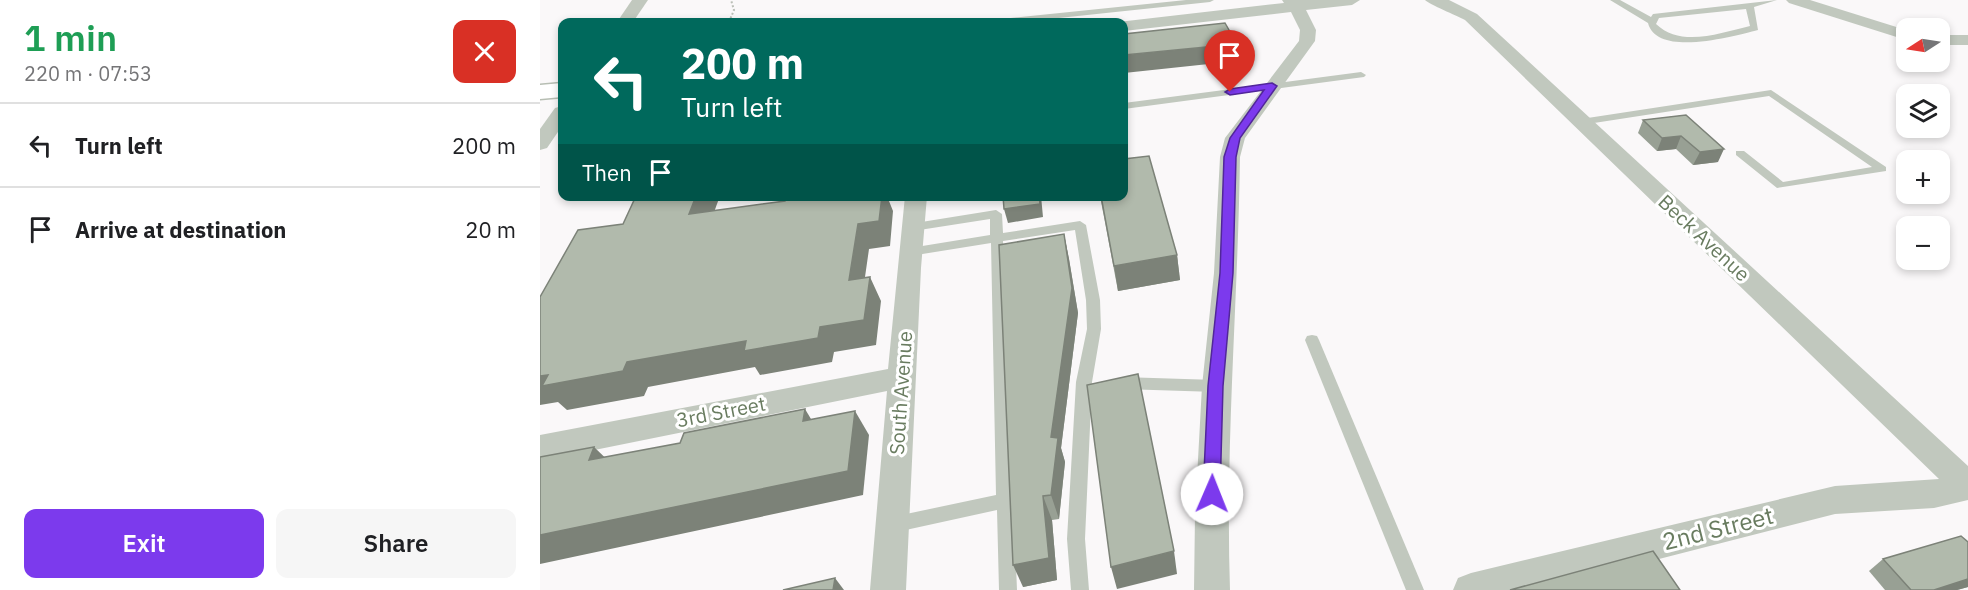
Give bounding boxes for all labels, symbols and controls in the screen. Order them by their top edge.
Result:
text: 1 min [24,14,117,61]
north arrow [1896,18,1950,72]
map controls [1896,18,1950,270]
button: close [453,20,516,83]
pin [1204,30,1255,92]
text: 200 m [681,36,804,91]
icon: arrive [1213,39,1246,72]
icon: left [582,42,660,120]
text: 220 m · 07:53 [24,60,152,87]
button: layers [1896,84,1950,138]
text: Turn left [681,89,782,124]
icon: left [24,129,57,162]
text: Turn left [75,131,163,160]
text: 200 m [452,131,516,160]
button: + [1896,150,1950,204]
icon: arrive [644,156,677,189]
text: Then [582,158,632,187]
street label: Beck Avenue [1653,188,1756,287]
icon: arrive [24,213,57,246]
text: Arrive at destination [75,215,286,244]
text: 20 m [465,215,516,244]
button: − [1896,216,1950,270]
street label: South Avenue [883,330,918,456]
street label: 3rd Street [674,390,768,433]
position arrow [1180,462,1244,526]
street label: 2nd Street [1659,499,1777,557]
button: Exit [24,509,264,578]
button: Share [276,509,516,578]

